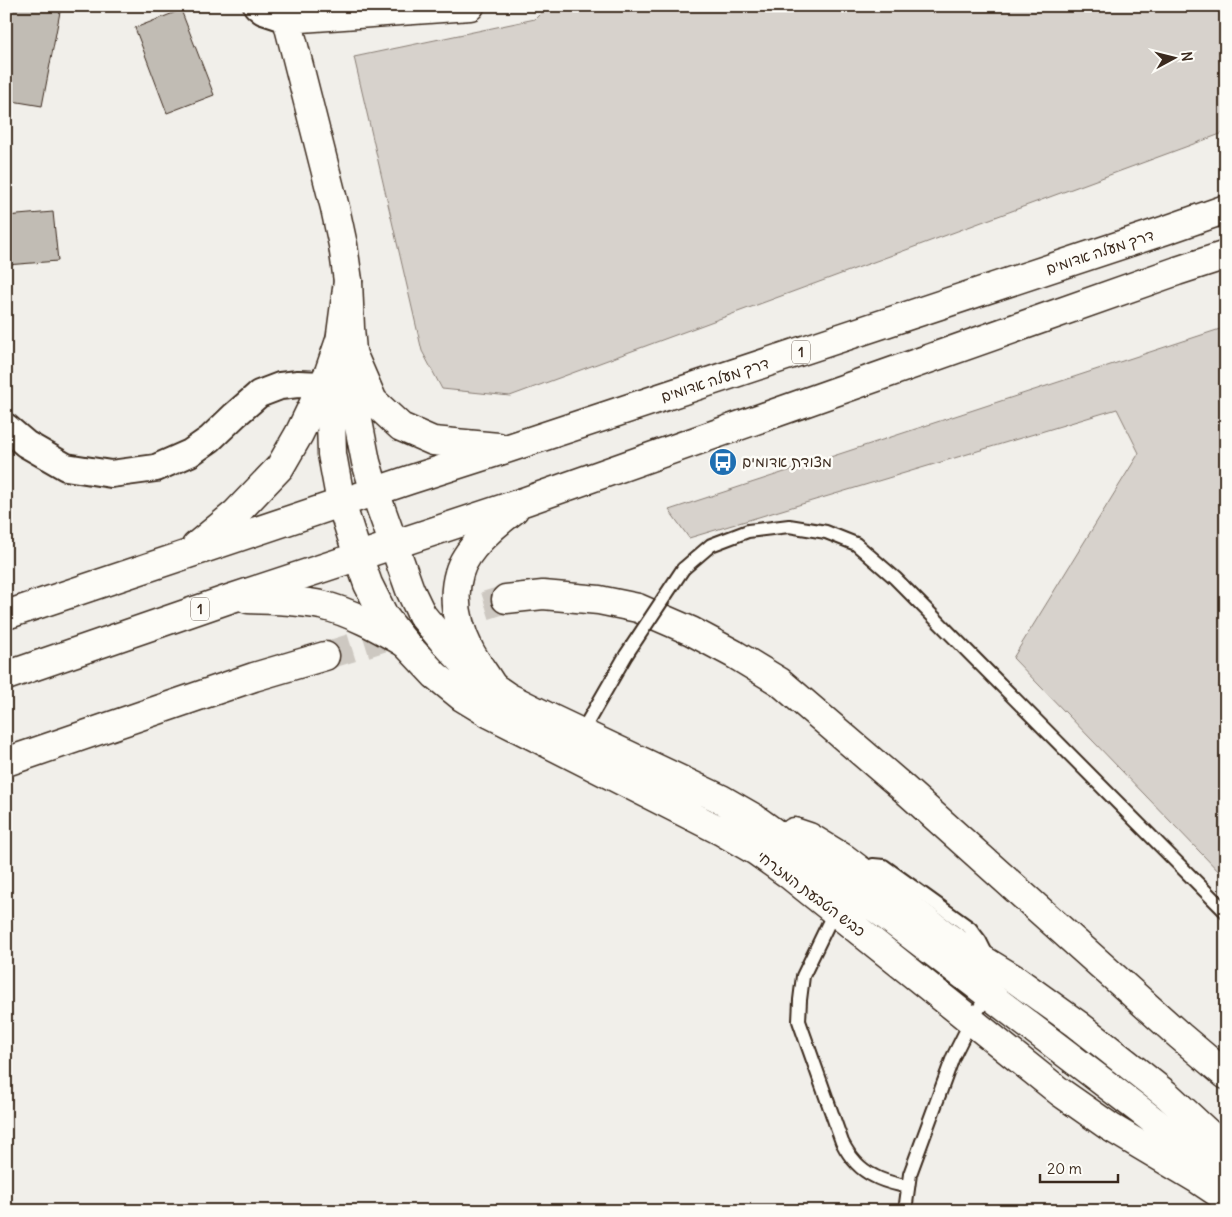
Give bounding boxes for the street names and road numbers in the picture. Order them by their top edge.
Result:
street label: דרך מעלה אדומים [1043,225,1156,278]
road number: 1 [792,341,810,364]
street label: דרך מעלה אדומים [658,353,771,406]
road number: 1 [191,598,209,620]
street label: כביש הטבעת המזרחי [753,847,869,941]

